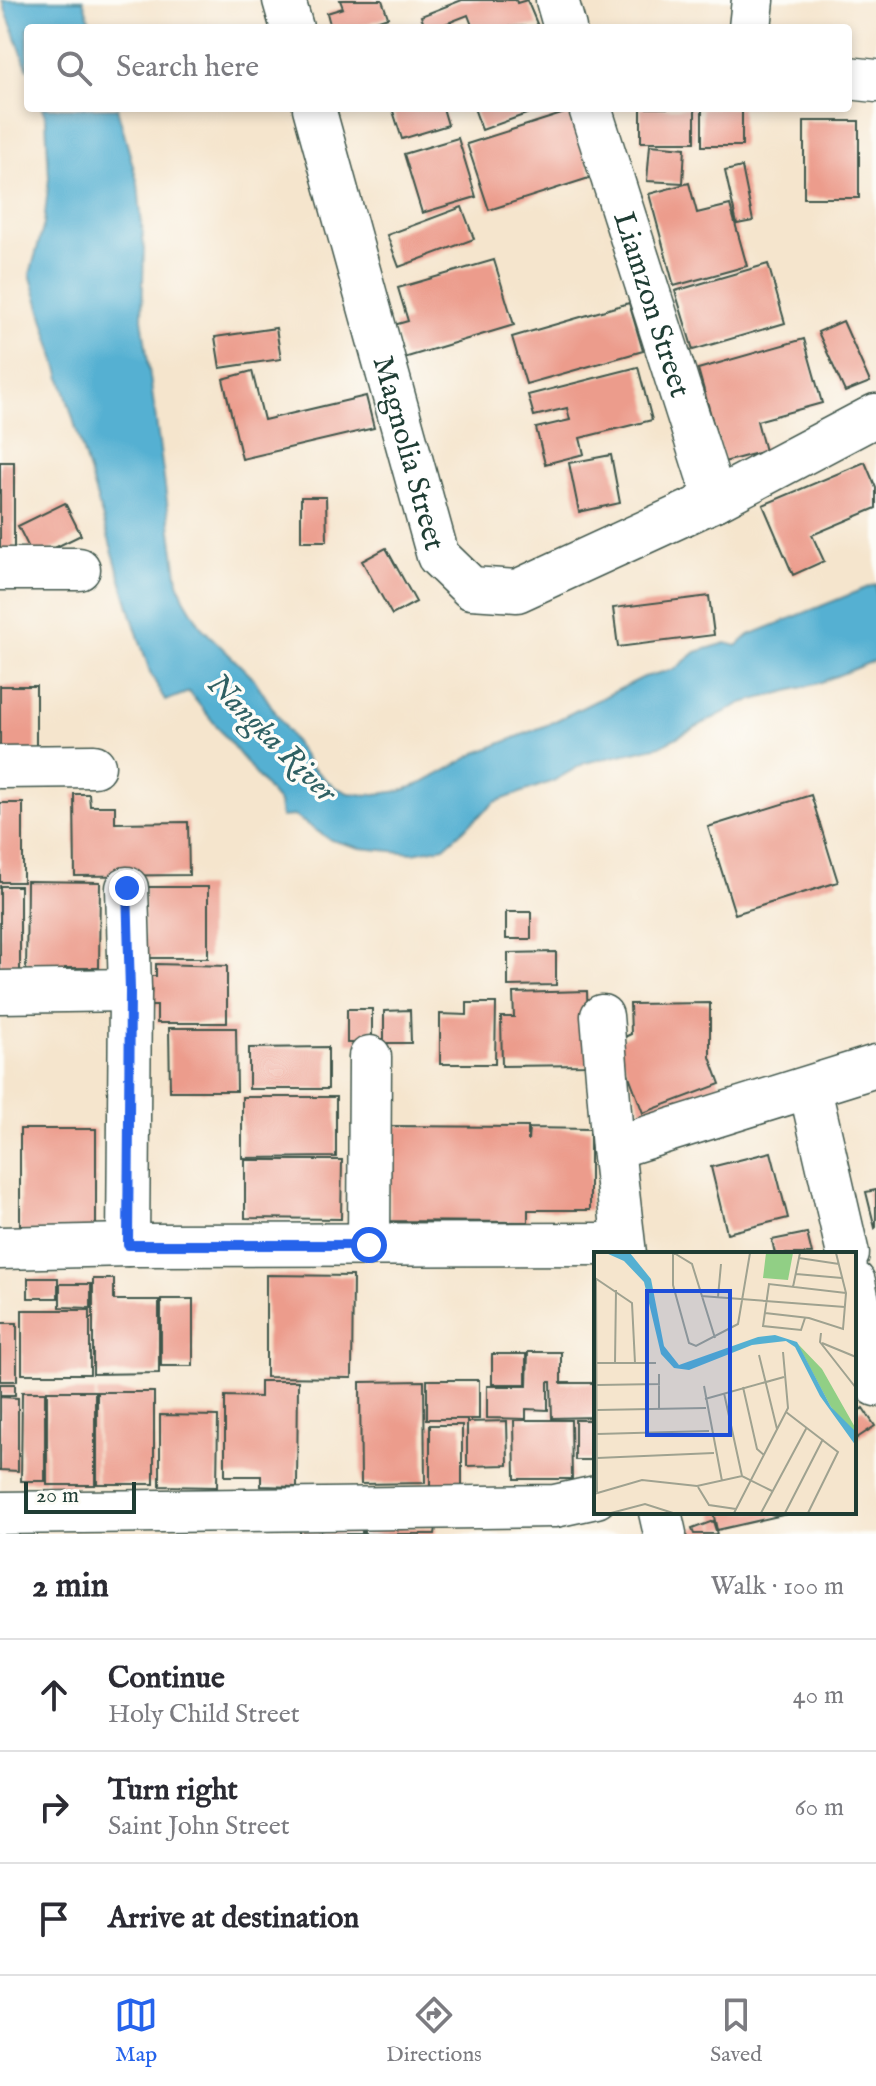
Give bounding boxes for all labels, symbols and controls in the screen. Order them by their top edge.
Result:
search box [24,24,852,112]
icon: search [52,46,96,90]
text: Search here [116,49,259,87]
street label: Liamzon Street [603,207,698,402]
street label: Magnolia Street [363,352,453,555]
water label: Nangka River [197,665,346,814]
route end [109,870,145,906]
route start [351,1227,387,1263]
inset map [594,1252,856,1514]
scale bar [24,1478,136,1514]
text: 20 m [36,1482,79,1510]
text: 2 min [32,1565,109,1608]
text: Walk · 100 m [711,1570,844,1603]
text: Continue [108,1660,225,1698]
icon: ahead [32,1673,76,1717]
text: 40 m [793,1679,844,1712]
text: Holy Child Street [108,1698,300,1731]
text: Turn right [108,1772,238,1810]
icon: right [32,1785,76,1829]
text: 60 m [795,1791,844,1824]
text: Saint John Street [108,1810,290,1843]
icon: arrive [32,1897,76,1941]
text: Arrive at destination [108,1900,359,1938]
tab: Map [114,1993,158,2069]
tab: Directions [386,1993,482,2069]
tab: Saved [710,1993,762,2069]

